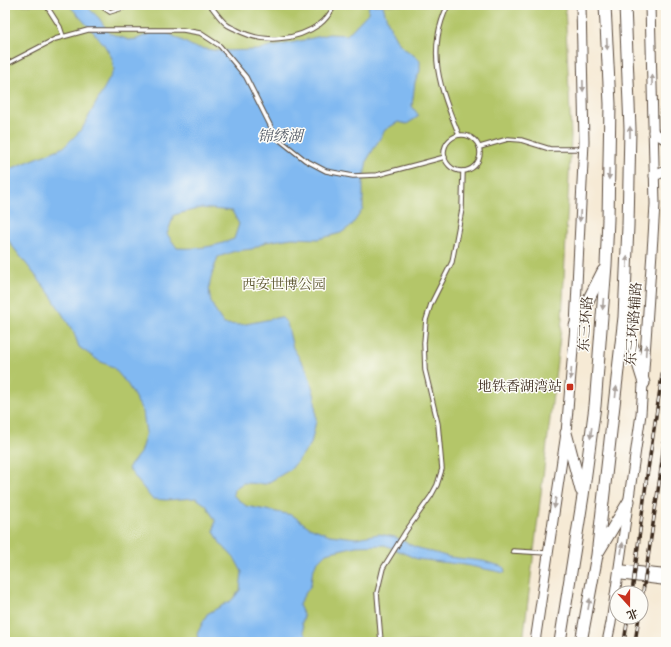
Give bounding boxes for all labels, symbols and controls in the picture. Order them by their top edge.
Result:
one-way arrow [604,38,611,50]
one-way arrow [649,73,655,86]
one-way arrow [580,80,586,93]
one-way arrow [627,125,633,138]
water label: 锦绣湖 [257,127,305,146]
one-way arrow [606,168,612,181]
one-way arrow [577,210,583,223]
one-way arrow [623,256,630,268]
park label: 西安世博公园 [242,276,326,294]
street label: 东三环路辅路 [622,281,646,367]
street label: 东三环路 [575,295,597,353]
one-way arrow [599,298,606,310]
one-way arrow [643,344,650,356]
one-way arrow [567,368,574,380]
place label: 地铁香湖湾站 [478,378,562,396]
marker: 地铁香湖湾站 [565,382,575,392]
one-way arrow [613,385,620,398]
one-way arrow [588,427,594,439]
one-way arrow [552,497,558,509]
one-way arrow [619,542,625,554]
north arrow [609,585,649,625]
one-way arrow [586,598,592,610]
text: 北 [625,605,640,622]

